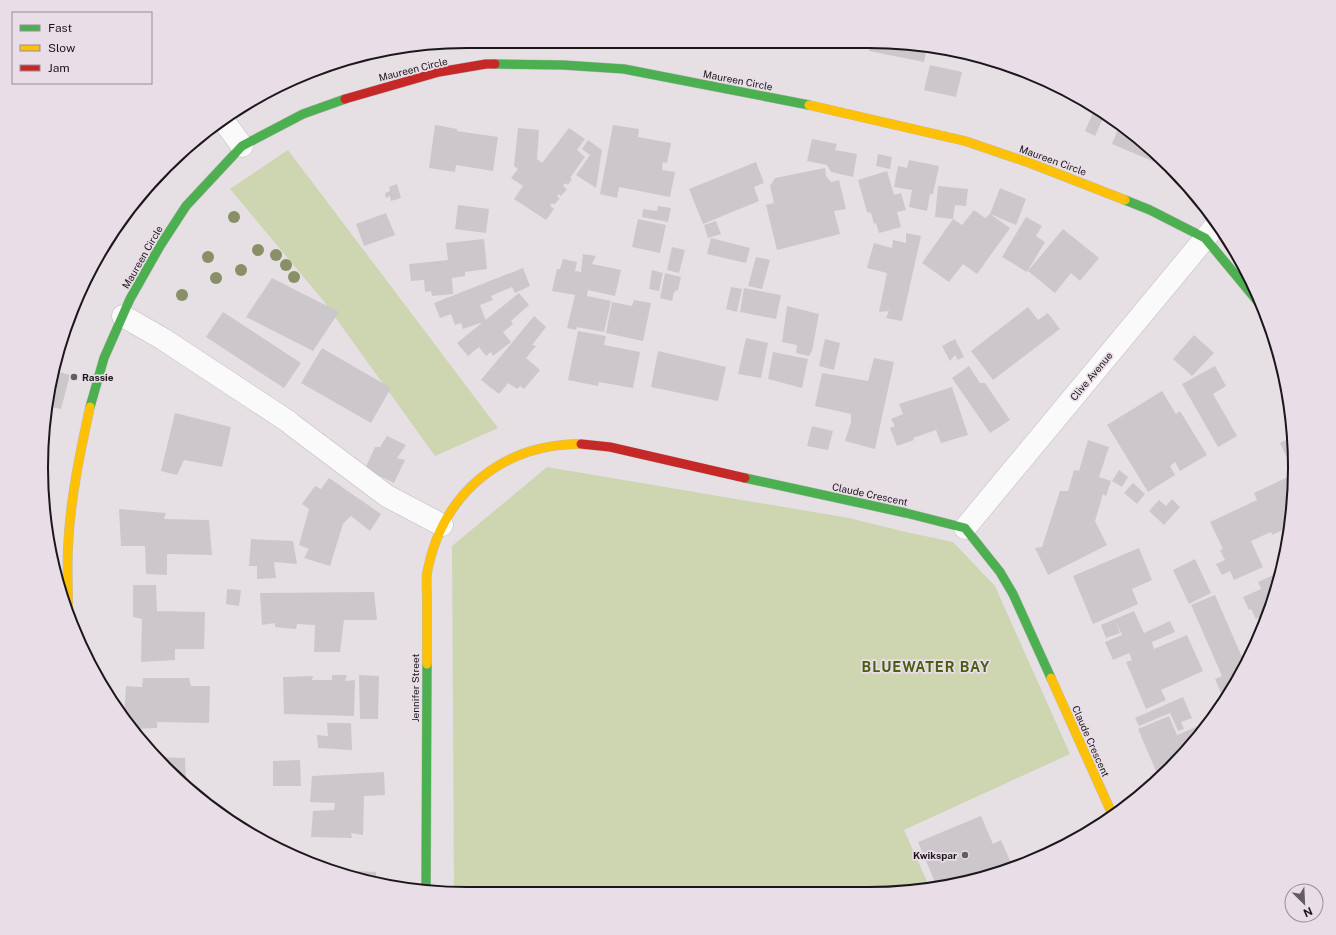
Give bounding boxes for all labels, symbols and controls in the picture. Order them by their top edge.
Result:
legend [12,12,152,84]
text: Fast [48,21,73,35]
text: Slow [48,41,76,55]
street label: Maureen Circle [377,55,449,83]
text: Jam [48,61,70,75]
street label: Maureen Circle [702,67,774,93]
street label: Maureen Circle [1018,142,1089,178]
street label: Maureen Circle [119,223,165,291]
street label: Clive Avenue [1067,349,1115,403]
place label: Rassie [82,371,114,383]
marker: Rassie [69,372,79,382]
street label: Claude Crescent [831,480,909,508]
street label: Jennifer Street [409,654,421,722]
district label: BLUEWATER BAY [862,659,990,675]
street label: Claude Crescent [1070,703,1112,779]
place label: Kwikspar [913,849,957,861]
marker: Kwikspar [960,850,970,860]
north arrow [1284,883,1324,923]
text: N [1302,905,1314,919]

